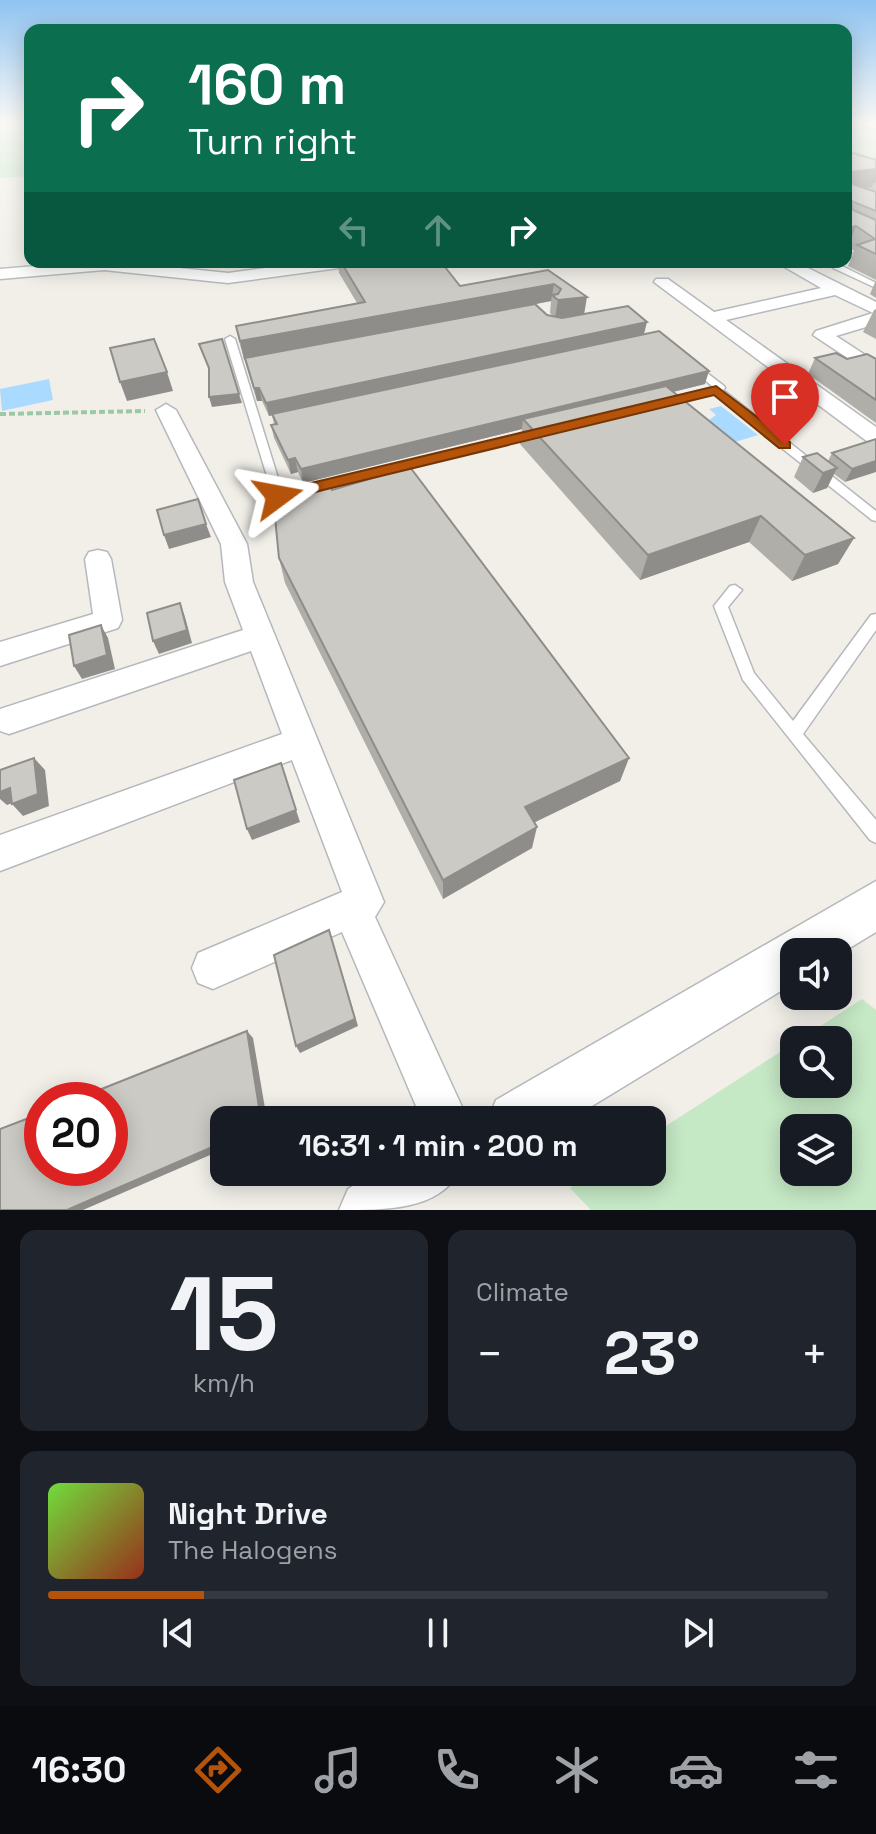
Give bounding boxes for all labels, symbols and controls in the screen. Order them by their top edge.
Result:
text: 160 m [188,49,346,120]
icon: right [56,56,160,160]
text: Turn right [188,119,357,165]
icon: left [332,208,376,252]
icon: ahead [416,208,460,252]
icon: right [500,208,544,252]
pin [751,363,819,445]
icon: arrive [763,375,807,419]
position arrow [236,454,320,538]
map controls [780,938,852,1186]
button: sound [780,938,852,1010]
button: search [780,1026,852,1098]
speed limit sign: 20 [24,1082,128,1186]
button: layers [780,1114,852,1186]
text: 16:31 · 1 min · 200 m [298,1126,578,1165]
text: 15 [169,1248,279,1380]
text: Climate [476,1275,569,1309]
text: 23° [604,1315,700,1392]
text: − [476,1326,503,1382]
text: + [801,1326,828,1382]
text: km/h [193,1366,255,1400]
text: Night Drive [168,1494,328,1533]
text: The Halogens [168,1533,337,1567]
icon: previous [156,1611,200,1655]
icon: pause [416,1611,460,1655]
icon: next [676,1611,720,1655]
icon: directions [190,1742,246,1798]
icon: music [310,1742,366,1798]
icon: phone [429,1742,485,1798]
icon: climate [549,1742,605,1798]
icon: car [668,1742,724,1798]
icon: filters [788,1742,844,1798]
text: 16:30 [32,1747,126,1793]

